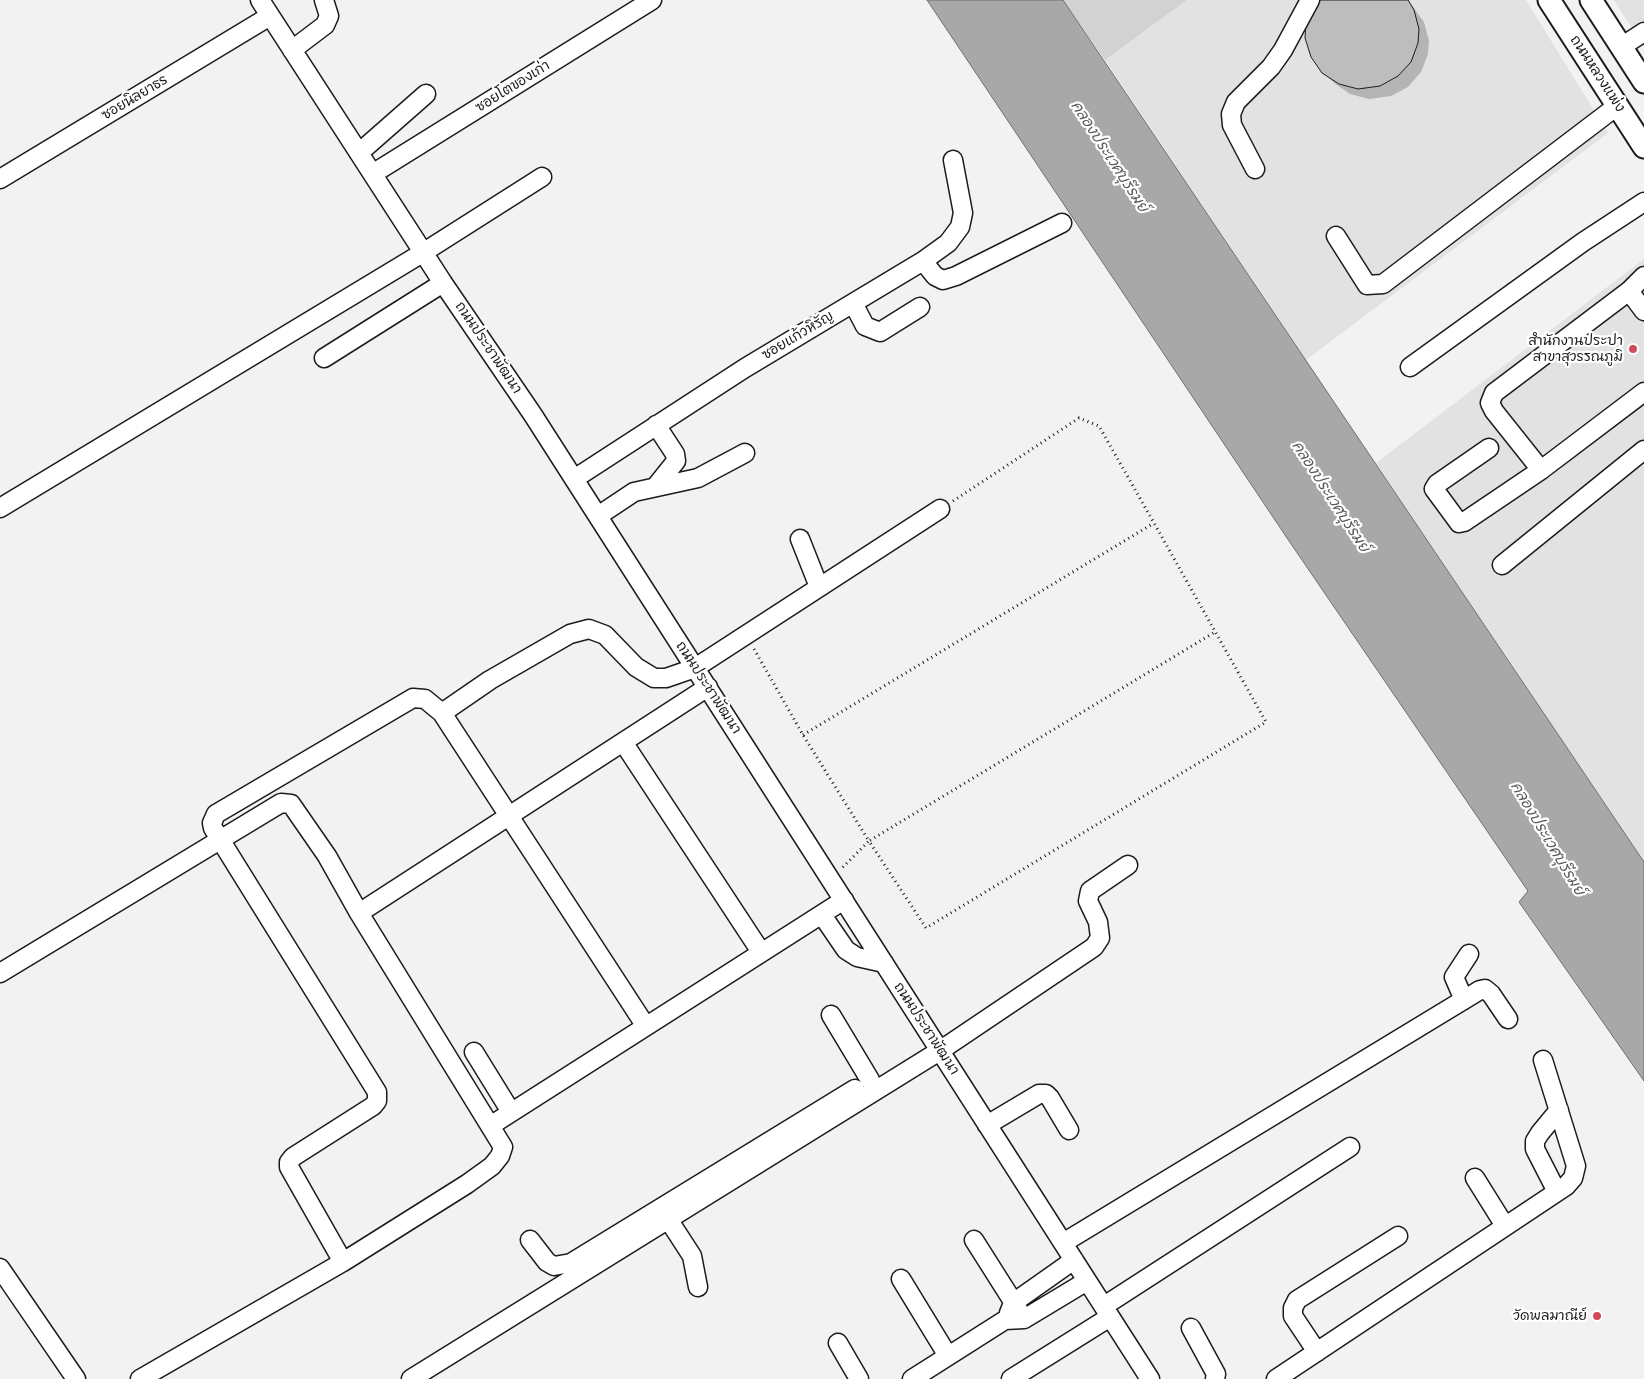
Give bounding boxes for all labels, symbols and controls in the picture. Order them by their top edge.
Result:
street label: ถนนหลวงแพ่ง [1566,32,1628,116]
street label: ซอยโตของเก่า [473,57,553,117]
street label: ซอยนิลยาธร [99,72,171,124]
water label: คลองประเวศบุรีรมย์ [1066,98,1152,216]
street label: ถนนประชาพัฒนา [451,299,525,397]
street label: ซอยแก้วหิรัญ [759,308,837,364]
place label: สำนักงานประปา สาขาสุวรรณภูมิ [1528,333,1623,366]
marker: สำนักงานประปา สาขาสุวรรณภูมิ [1627,343,1639,355]
water label: คลองประเวศบุรีรมย์ [1287,438,1373,556]
street label: ถนนประชาพัฒนา [672,638,744,738]
water label: คลองประเวศบุรีรมย์ [1506,779,1588,899]
street label: ถนนประชาพัฒนา [890,979,962,1079]
place label: วัดพลมาณีย์ [1513,1308,1587,1324]
marker: วัดพลมาณีย์ [1591,1310,1603,1322]

